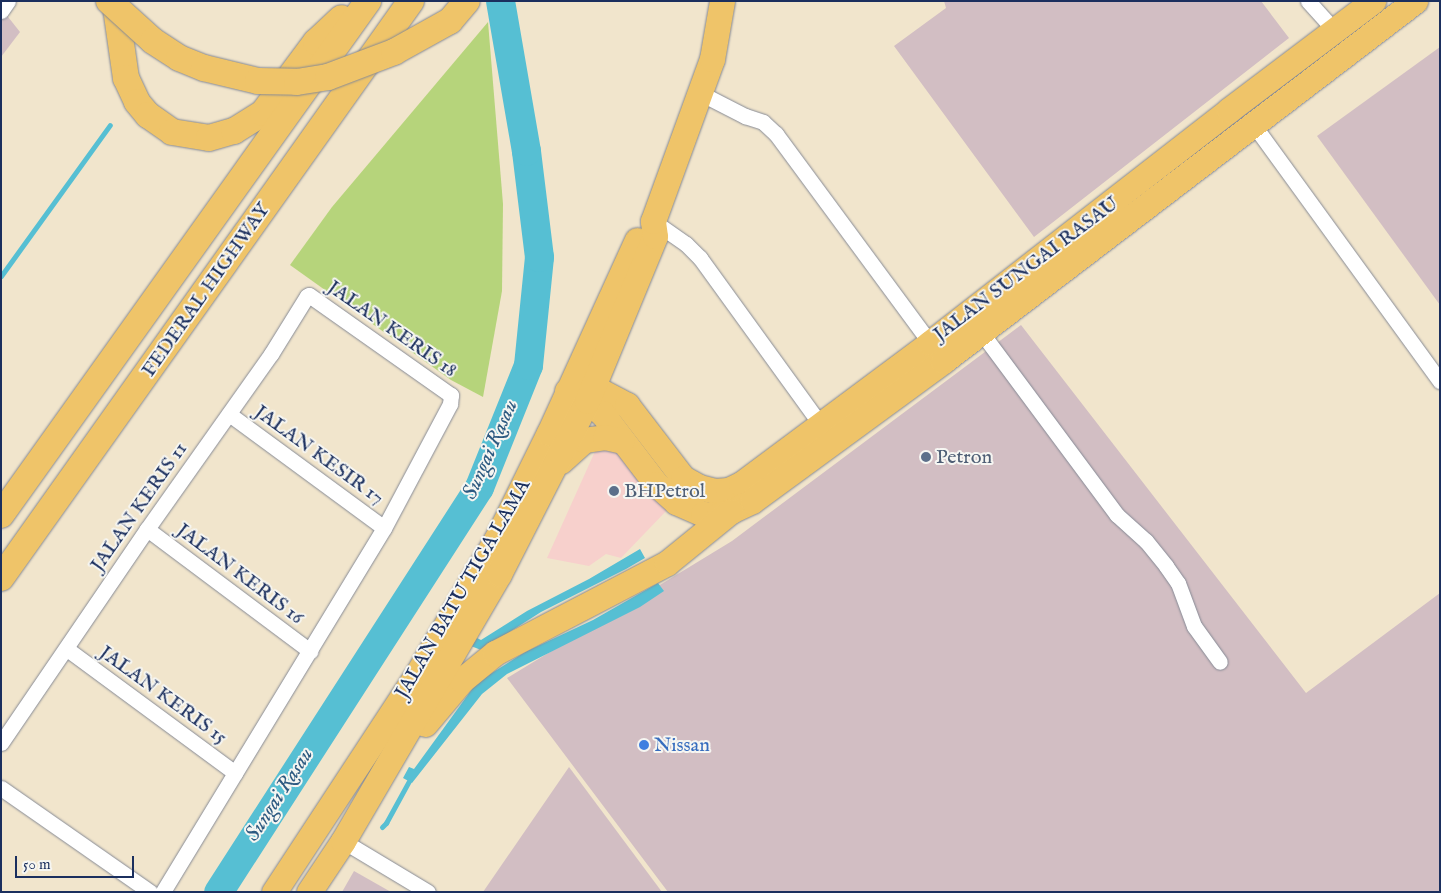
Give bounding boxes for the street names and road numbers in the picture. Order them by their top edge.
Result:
street label: JALAN SUNGAI RASAU [929,192,1123,346]
street label: FEDERAL HIGHWAY [137,198,275,382]
street label: JALAN KERIS 18 [323,275,461,383]
street label: JALAN KESIR 17 [250,400,388,510]
street label: JALAN KERIS 11 [86,438,192,576]
street label: JALAN BATU TIGA LAMA [390,475,536,703]
street label: JALAN KERIS 16 [172,518,308,630]
street label: JALAN KERIS 15 [94,641,232,749]

